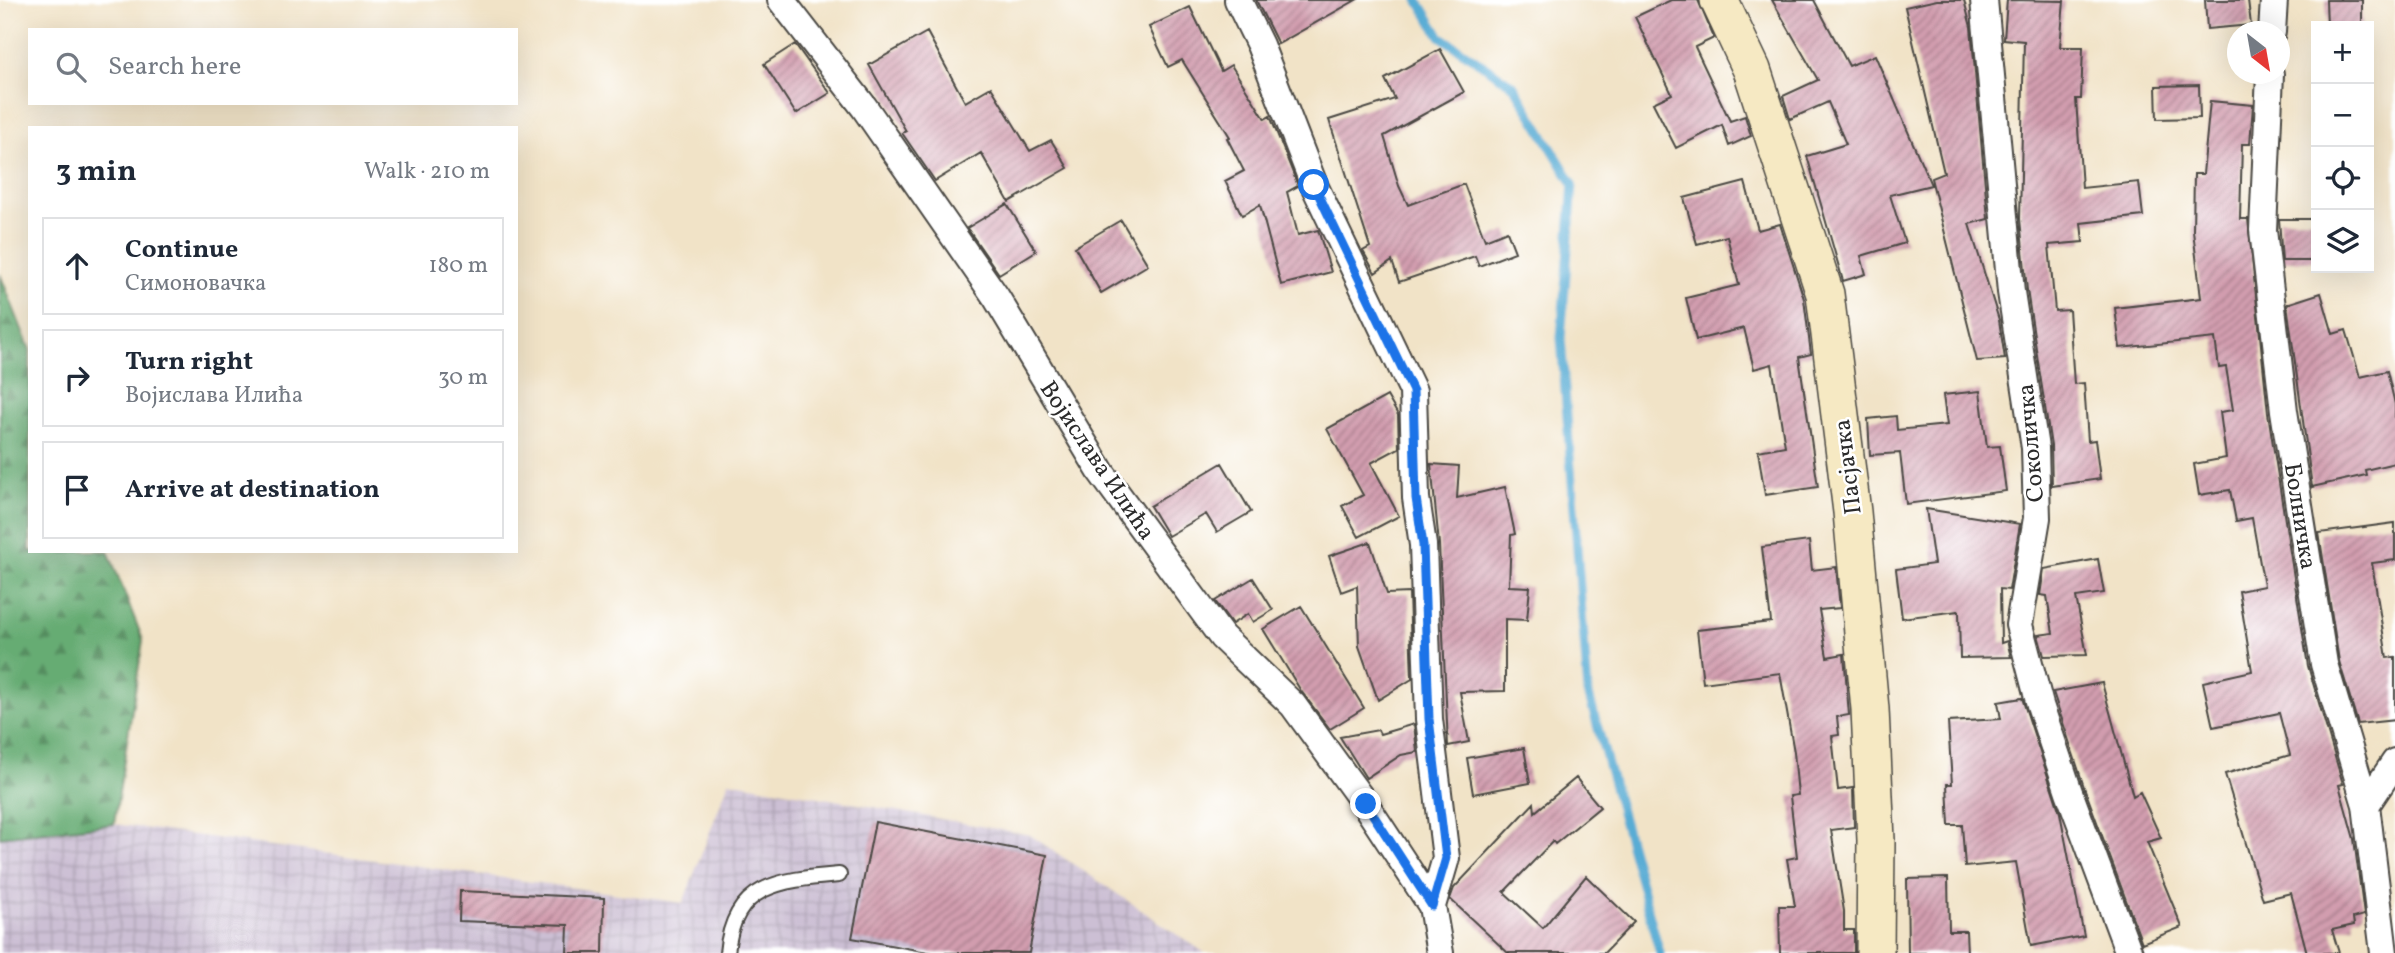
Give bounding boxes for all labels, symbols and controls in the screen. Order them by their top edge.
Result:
north arrow [2227,21,2290,84]
map controls [2311,21,2374,273]
button: + [2311,21,2374,84]
search box [28,28,518,105]
icon: search [52,48,90,86]
text: Search here [108,49,241,85]
button: − [2311,84,2374,147]
button: locate [2311,147,2374,210]
text: 3 min [56,151,137,193]
text: Walk · 210 m [364,156,490,188]
route start [1298,169,1329,200]
button: layers [2311,210,2374,273]
text: Continue [125,232,238,268]
icon: ahead [58,247,96,285]
text: 180 m [429,250,488,282]
text: Симоновачка [125,268,267,300]
text: Turn right [125,344,253,380]
icon: right [58,359,96,397]
text: 30 m [438,362,488,394]
street label: Војислава Илића [1030,375,1162,548]
text: Војислава Илића [125,380,303,412]
street label: Соколичка [2010,382,2054,504]
street label: Пасјачка [1826,417,1872,516]
street label: Болничка [2274,461,2324,572]
icon: arrive [58,471,96,509]
text: Arrive at destination [125,472,380,508]
route end [1350,788,1381,819]

